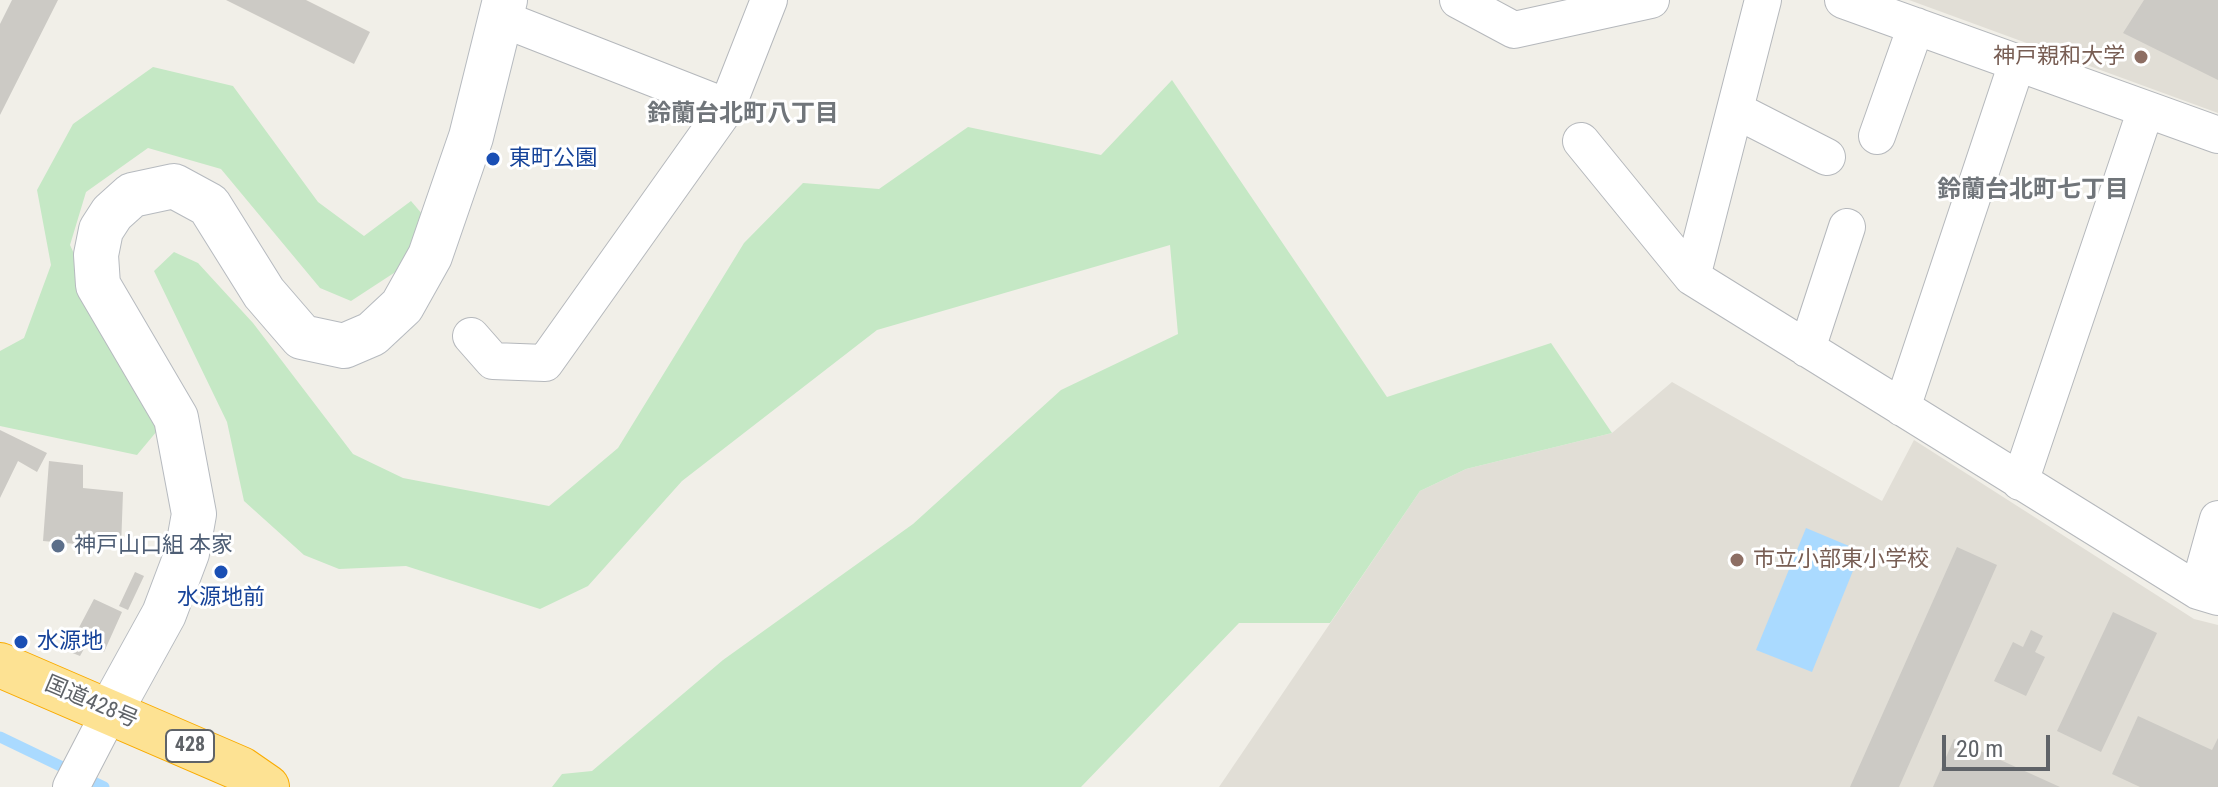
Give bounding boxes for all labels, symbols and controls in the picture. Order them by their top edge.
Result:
place label: 神戸親和大学 [1993,44,2125,70]
marker: 神戸親和大学 [2132,48,2150,66]
district label: 鈴蘭台北町八丁目 [647,101,839,129]
place label: 東町公園 [509,146,597,172]
marker: 東町公園 [484,150,502,168]
district label: 鈴蘭台北町七丁目 [1937,177,2129,205]
place label: 神戸山口組 本家 [74,533,233,559]
marker: 神戸山口組 本家 [49,537,67,555]
place label: 市立小部東小学校 [1753,547,1929,573]
marker: 市立小部東小学校 [1728,551,1746,569]
marker: 水源地前 [212,563,230,581]
place label: 水源地前 [177,585,265,611]
place label: 水源地 [37,629,103,655]
marker: 水源地 [12,633,30,651]
street label: 国道428号 [40,672,142,734]
scale bar [1946,719,2054,769]
road number: 428 [166,730,214,762]
text: 20 m [1956,735,2003,763]

